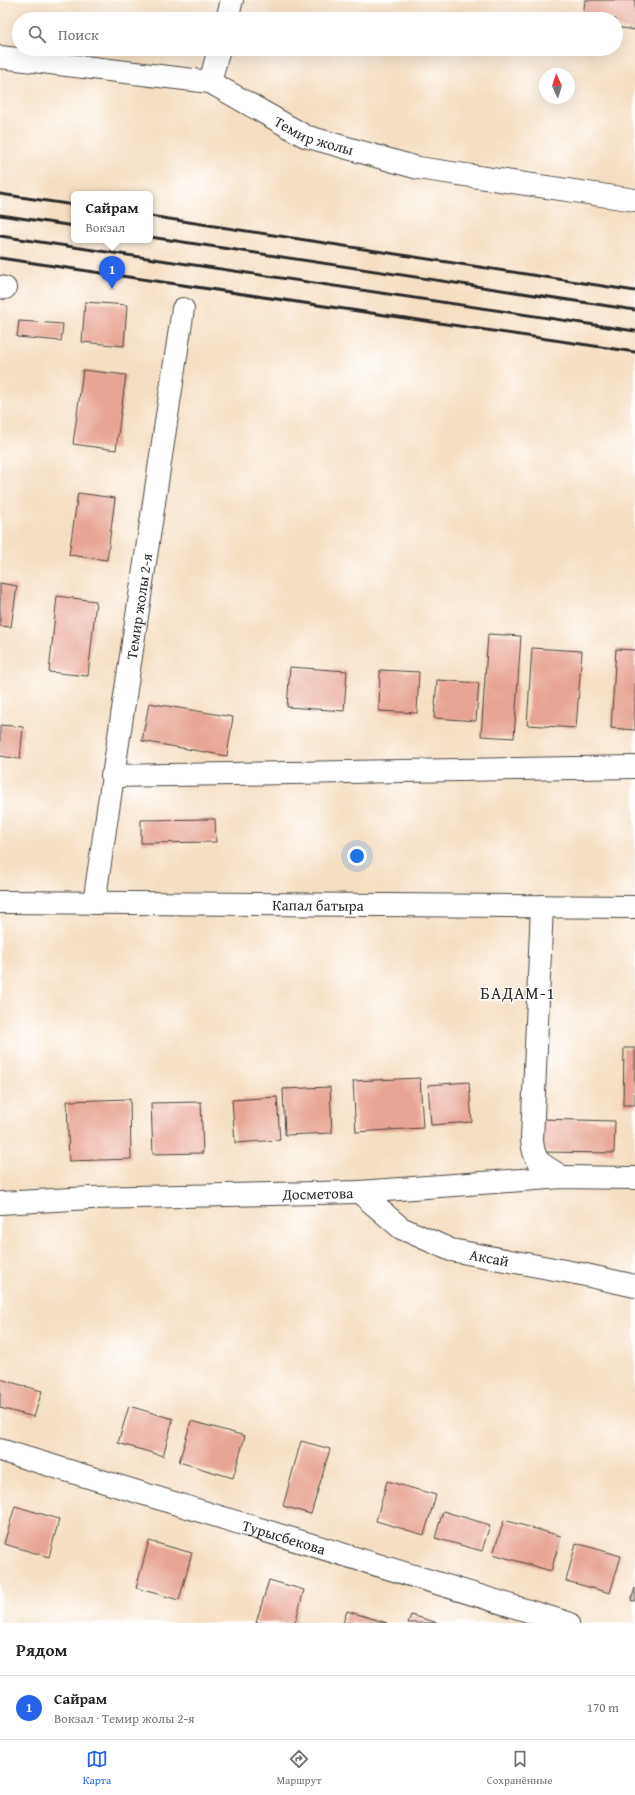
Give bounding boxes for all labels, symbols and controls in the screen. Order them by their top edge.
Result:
search box [12,12,623,56]
icon: search [26,23,48,45]
text: Поиск [58,24,99,45]
north arrow [539,68,575,104]
street label: Темир жолы [270,110,357,160]
popup [71,191,153,243]
text: Сайрам [85,197,139,218]
text: Вокзал [85,218,125,237]
pin: 1 [99,256,125,289]
street label: Темир жолы 2-я [120,551,157,661]
your location [347,846,367,866]
street label: Капал батыра [272,894,365,915]
district label: БАДАМ-1 [480,980,556,1005]
street label: Досметова [281,1182,354,1204]
street label: Аксай [468,1243,511,1271]
street label: Турысбекова [240,1514,329,1559]
text: Рядом [16,1637,67,1662]
text: Сайрам [54,1688,107,1709]
text: 1 [26,1698,32,1717]
text: 170 m [587,1698,619,1717]
text: Вокзал · Темир жолы 2-я [54,1709,195,1728]
tab: Карта [83,1748,111,1788]
tab: Маршрут [276,1748,321,1788]
tab: Сохранённые [487,1748,552,1788]

